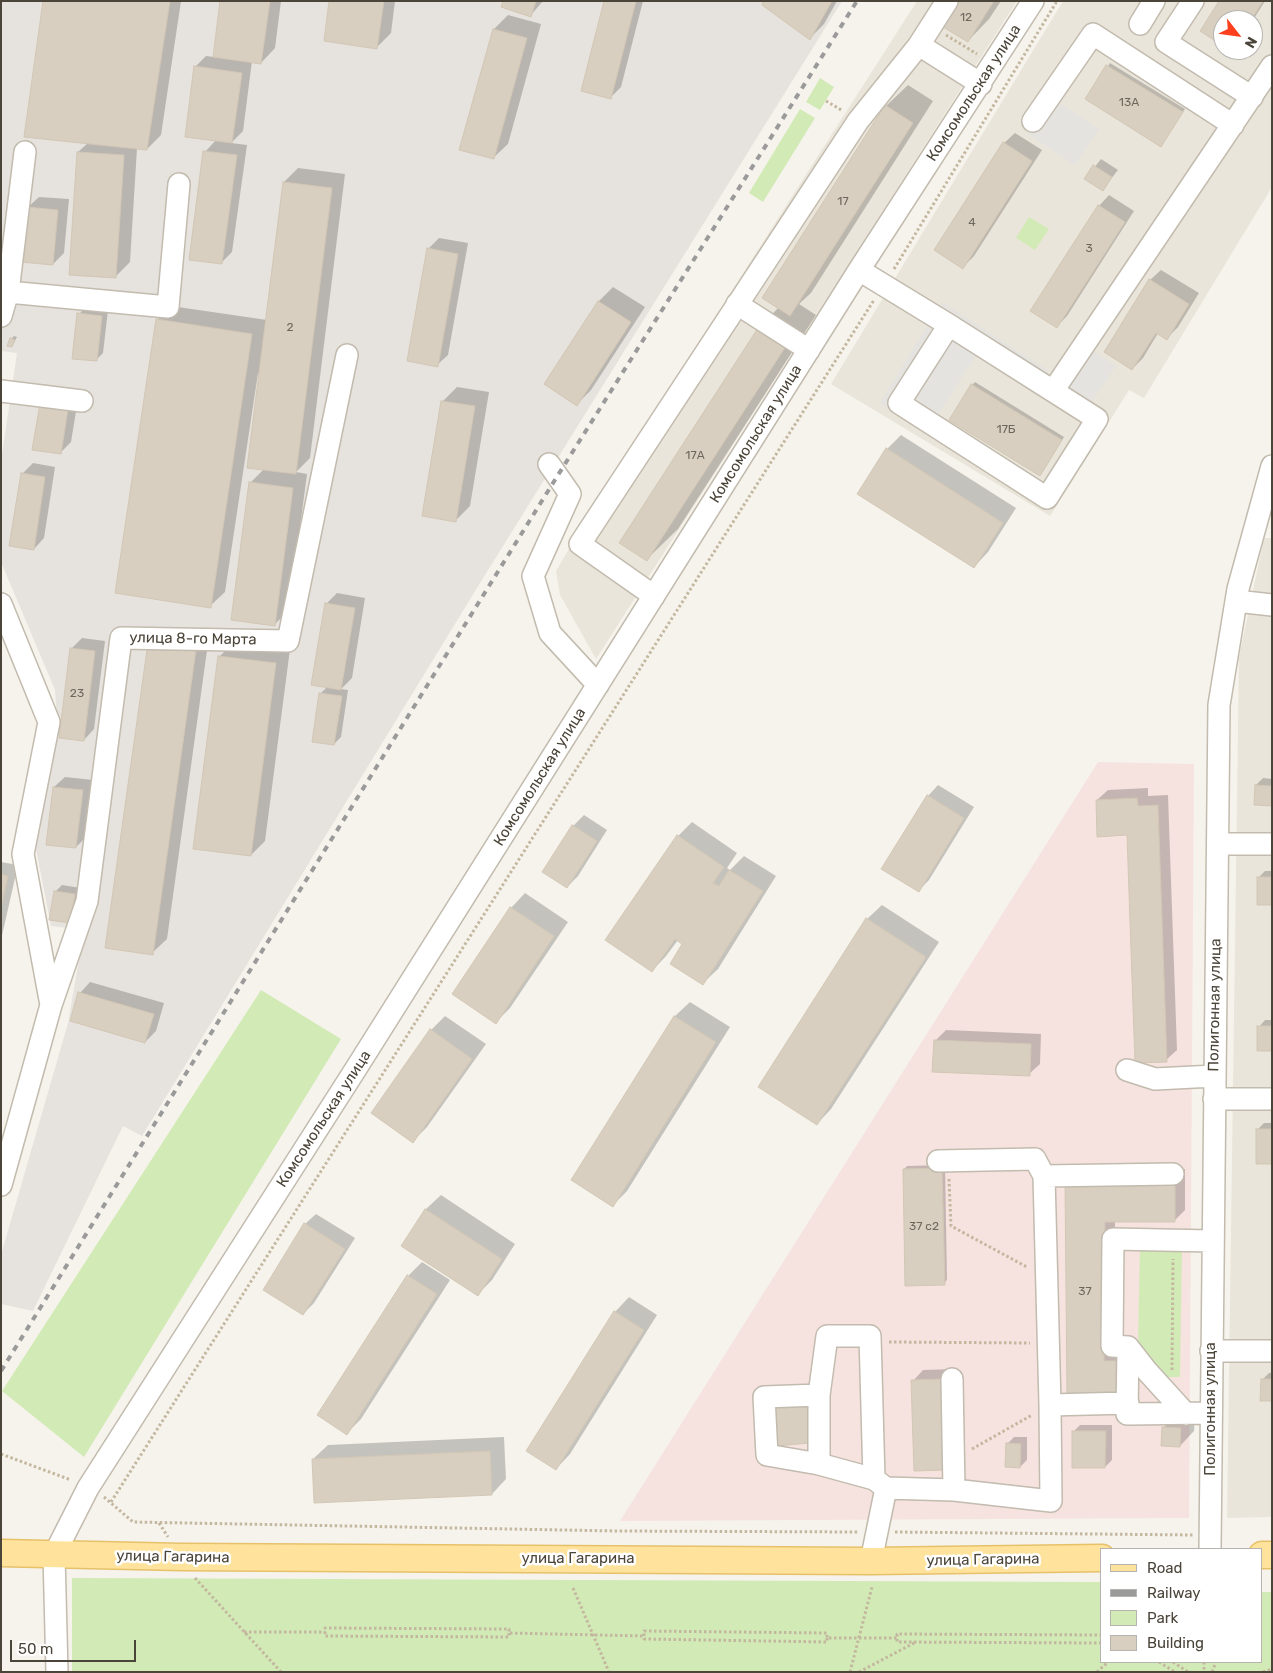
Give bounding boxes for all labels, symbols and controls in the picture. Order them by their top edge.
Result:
north arrow [1213,10,1263,60]
house number: 12 [960,11,972,25]
street label: Комсомольская улица [923,21,1025,165]
text: N [1241,34,1260,51]
house number: 13А [1119,96,1139,110]
house number: 17 [837,195,849,209]
house number: 4 [968,216,976,230]
house number: 3 [1085,242,1093,256]
house number: 2 [286,321,294,335]
street label: Комсомольская улица [706,362,806,506]
house number: 17Б [997,423,1015,437]
house number: 17А [685,449,705,463]
street label: улица 8-го Марта [129,629,257,649]
house number: 23 [70,687,84,701]
street label: Комсомольская улица [490,705,590,849]
street label: Полигонная улица [1205,938,1225,1072]
street label: Комсомольская улица [273,1047,375,1191]
house number: 37 с2 [909,1220,939,1234]
house number: 37 [1078,1285,1092,1299]
street label: Полигонная улица [1202,1342,1220,1476]
street label: улица Гагарина [116,1547,230,1567]
legend [1100,1548,1263,1663]
street label: улица Гагарина [521,1550,635,1568]
street label: улица Гагарина [926,1550,1040,1570]
text: Road [1147,1559,1183,1577]
text: Railway [1147,1584,1201,1602]
text: Park [1147,1609,1178,1627]
scale bar [12,1630,139,1662]
text: Building [1147,1634,1204,1652]
text: 50 m [18,1640,53,1658]

